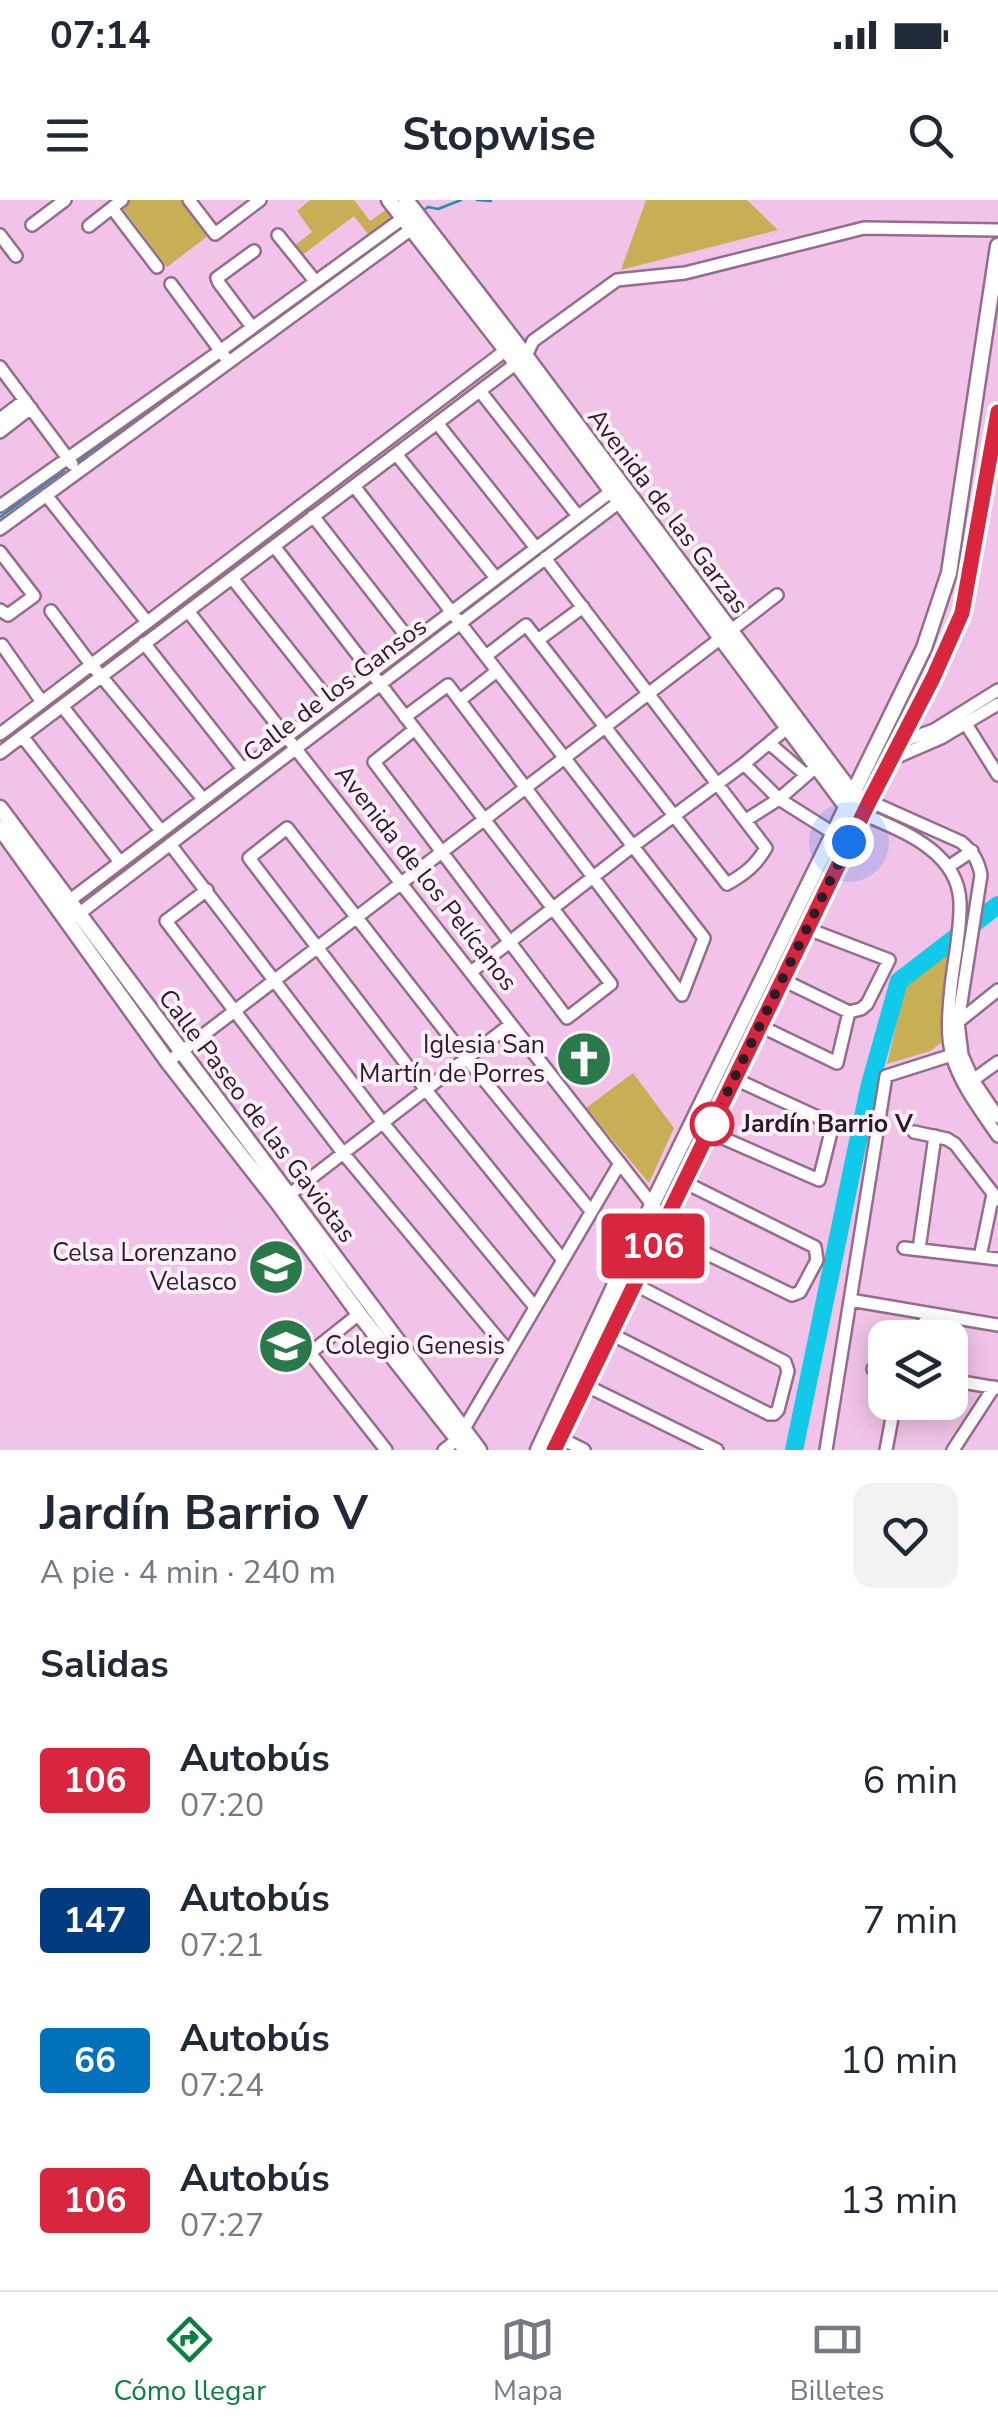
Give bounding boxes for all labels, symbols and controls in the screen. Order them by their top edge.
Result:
text: 07:14 [50,10,151,61]
text: Stopwise [402,105,596,166]
icon: menu [40,108,95,163]
icon: search [903,108,958,163]
street label: Avenida de las Garzas [580,402,756,620]
street label: Calle de los Gansos [236,610,434,770]
street label: Avenida de los Pelícanos [327,758,525,998]
your location [824,817,874,867]
street label: Calle Paseo de las Gaviotas [150,982,364,1250]
place label: Iglesia San Martín de Porres [359,1028,545,1091]
church icon: Iglesia San Martín de Porres [554,1029,614,1089]
marker: Jardín Barrio V [691,1103,733,1145]
place label: Jardín Barrio V [741,1107,914,1141]
line badge: 106 [596,1214,710,1278]
text: 106 [621,1223,685,1270]
place label: Celsa Lorenzano Velasco [52,1236,237,1299]
school or university icon: Celsa Lorenzano Velasco [246,1237,306,1297]
school or university icon: Colegio Genesis [256,1316,316,1376]
map controls [868,1320,968,1420]
button: layers [868,1320,968,1420]
place label: Colegio Genesis [325,1329,505,1363]
text: Jardín Barrio V [40,1480,368,1546]
button: heart [853,1483,958,1588]
text: A pie · 4 min · 240 m [40,1551,336,1594]
text: Salidas [40,1639,169,1690]
text: Autobús [180,1733,330,1784]
text: 6 min [863,1755,958,1806]
text: 106 [63,1757,127,1804]
text: 07:20 [180,1784,264,1827]
text: Autobús [180,1873,330,1924]
text: 7 min [863,1895,958,1946]
text: 147 [63,1897,127,1944]
text: 07:21 [180,1924,264,1967]
text: Autobús [180,2013,330,2064]
text: 10 min [840,2035,958,2086]
text: 66 [74,2037,116,2084]
text: 07:24 [180,2064,264,2107]
text: Autobús [180,2153,330,2204]
text: 13 min [840,2175,958,2226]
text: 106 [63,2177,127,2224]
text: 07:27 [180,2204,264,2247]
tab: Cómo llegar [113,2312,266,2410]
tab: Mapa [493,2312,563,2410]
tab: Billetes [790,2312,885,2410]

